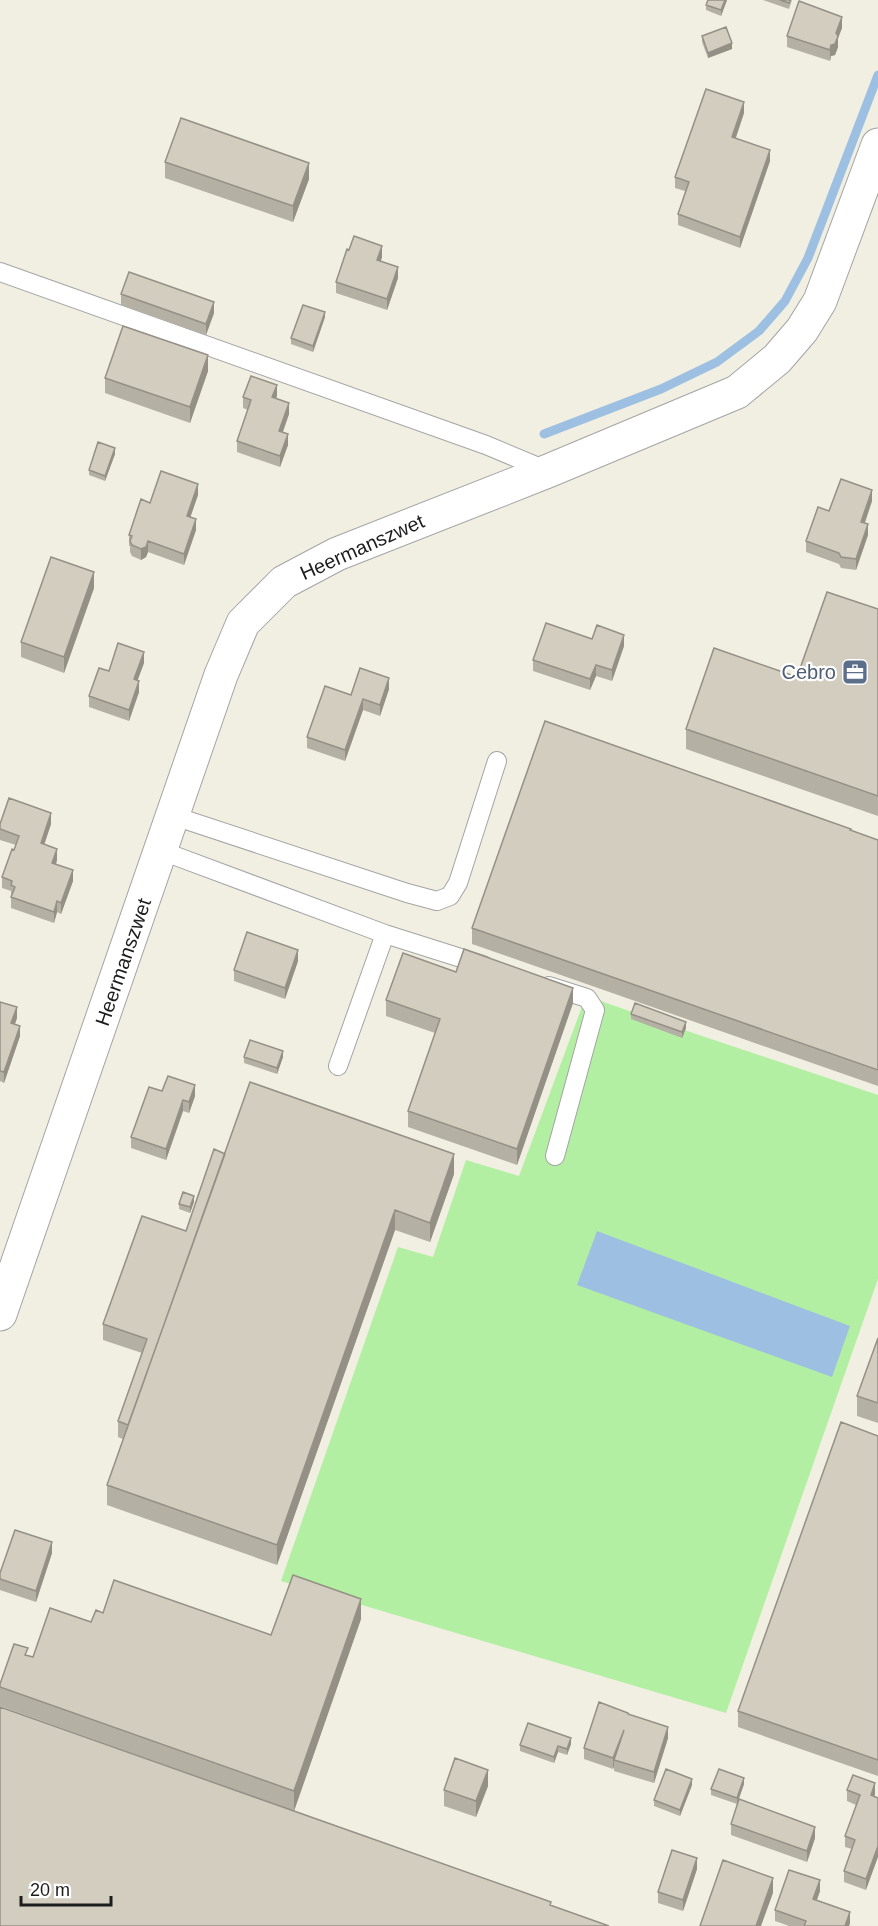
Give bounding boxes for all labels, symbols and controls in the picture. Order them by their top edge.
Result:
street label: Heermanszwet [297,510,428,584]
office icon: Cebro [840,657,870,687]
place label: Cebro [782,661,836,683]
street label: Heermanszwet [91,895,155,1029]
scale bar [21,1869,111,1907]
text: 20 m [30,1880,70,1900]

